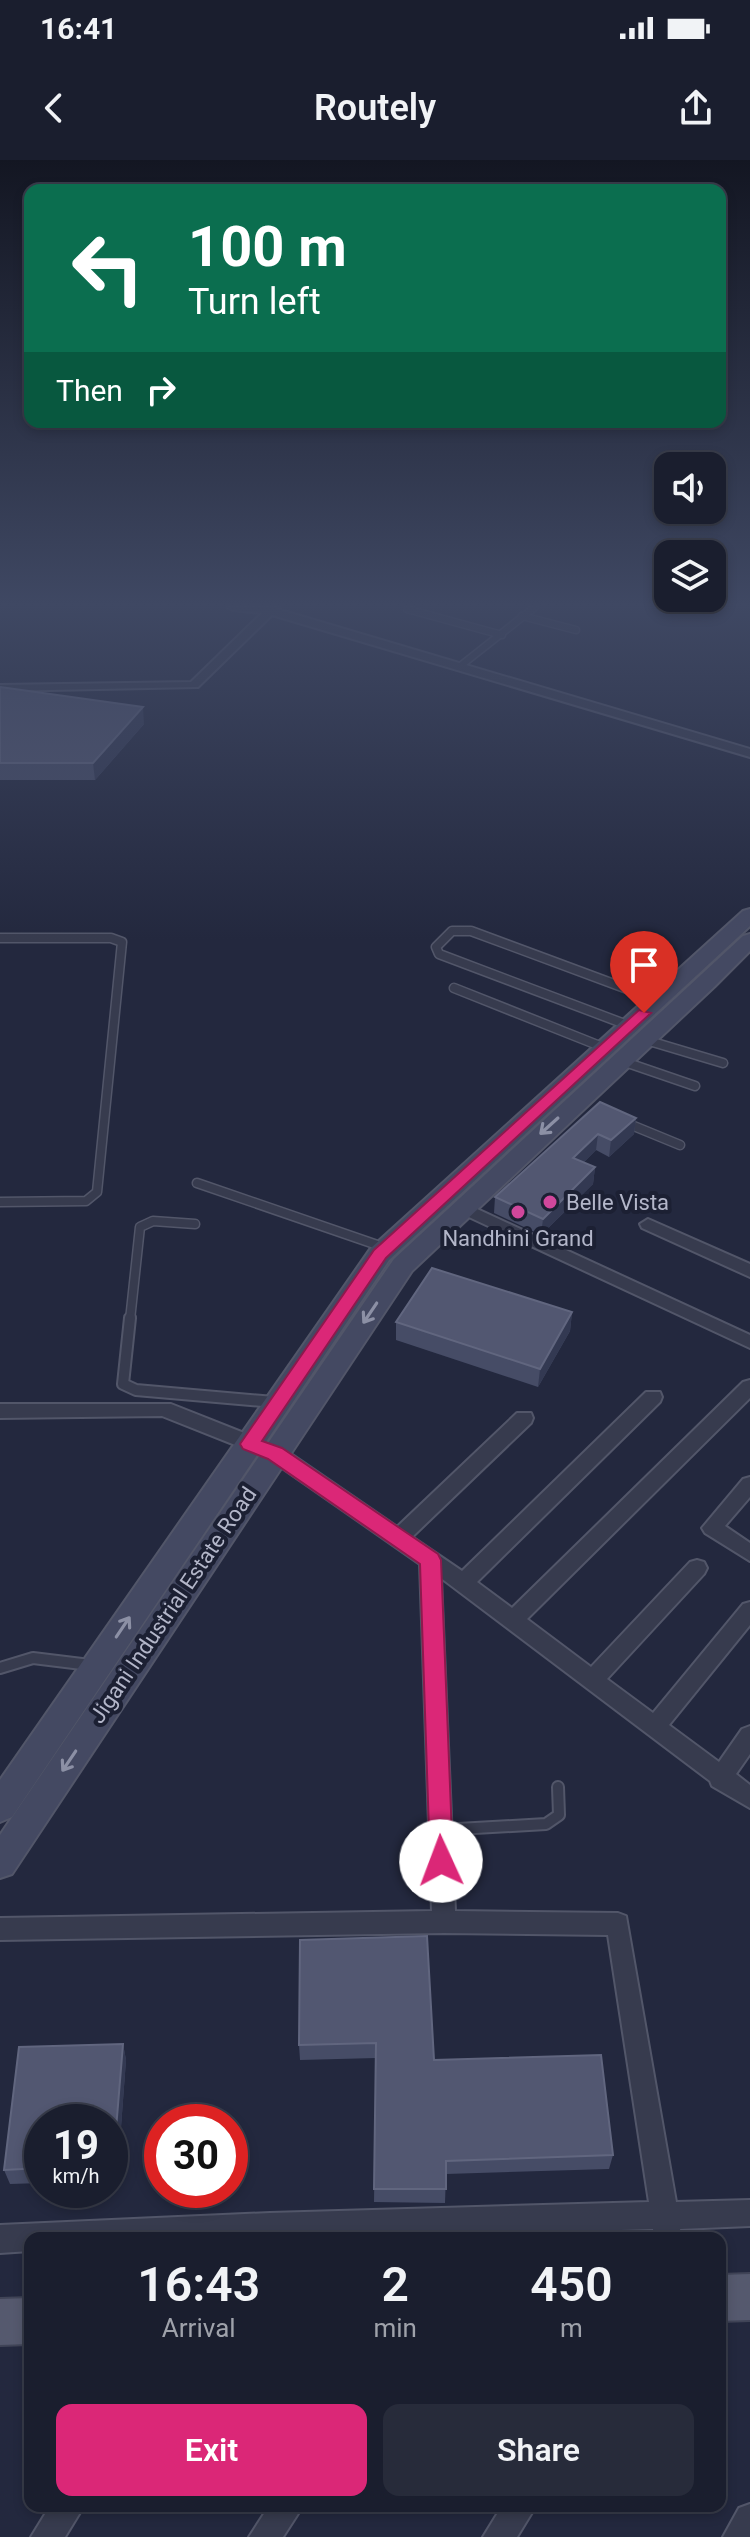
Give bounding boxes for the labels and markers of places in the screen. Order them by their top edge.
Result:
pin [610,931,678,1013]
place label: Belle Vista [566,1190,669,1215]
marker: Belle Vista [541,1193,559,1211]
marker: Nandhini Grand [509,1203,527,1221]
place label: Nandhini Grand [442,1226,594,1251]

